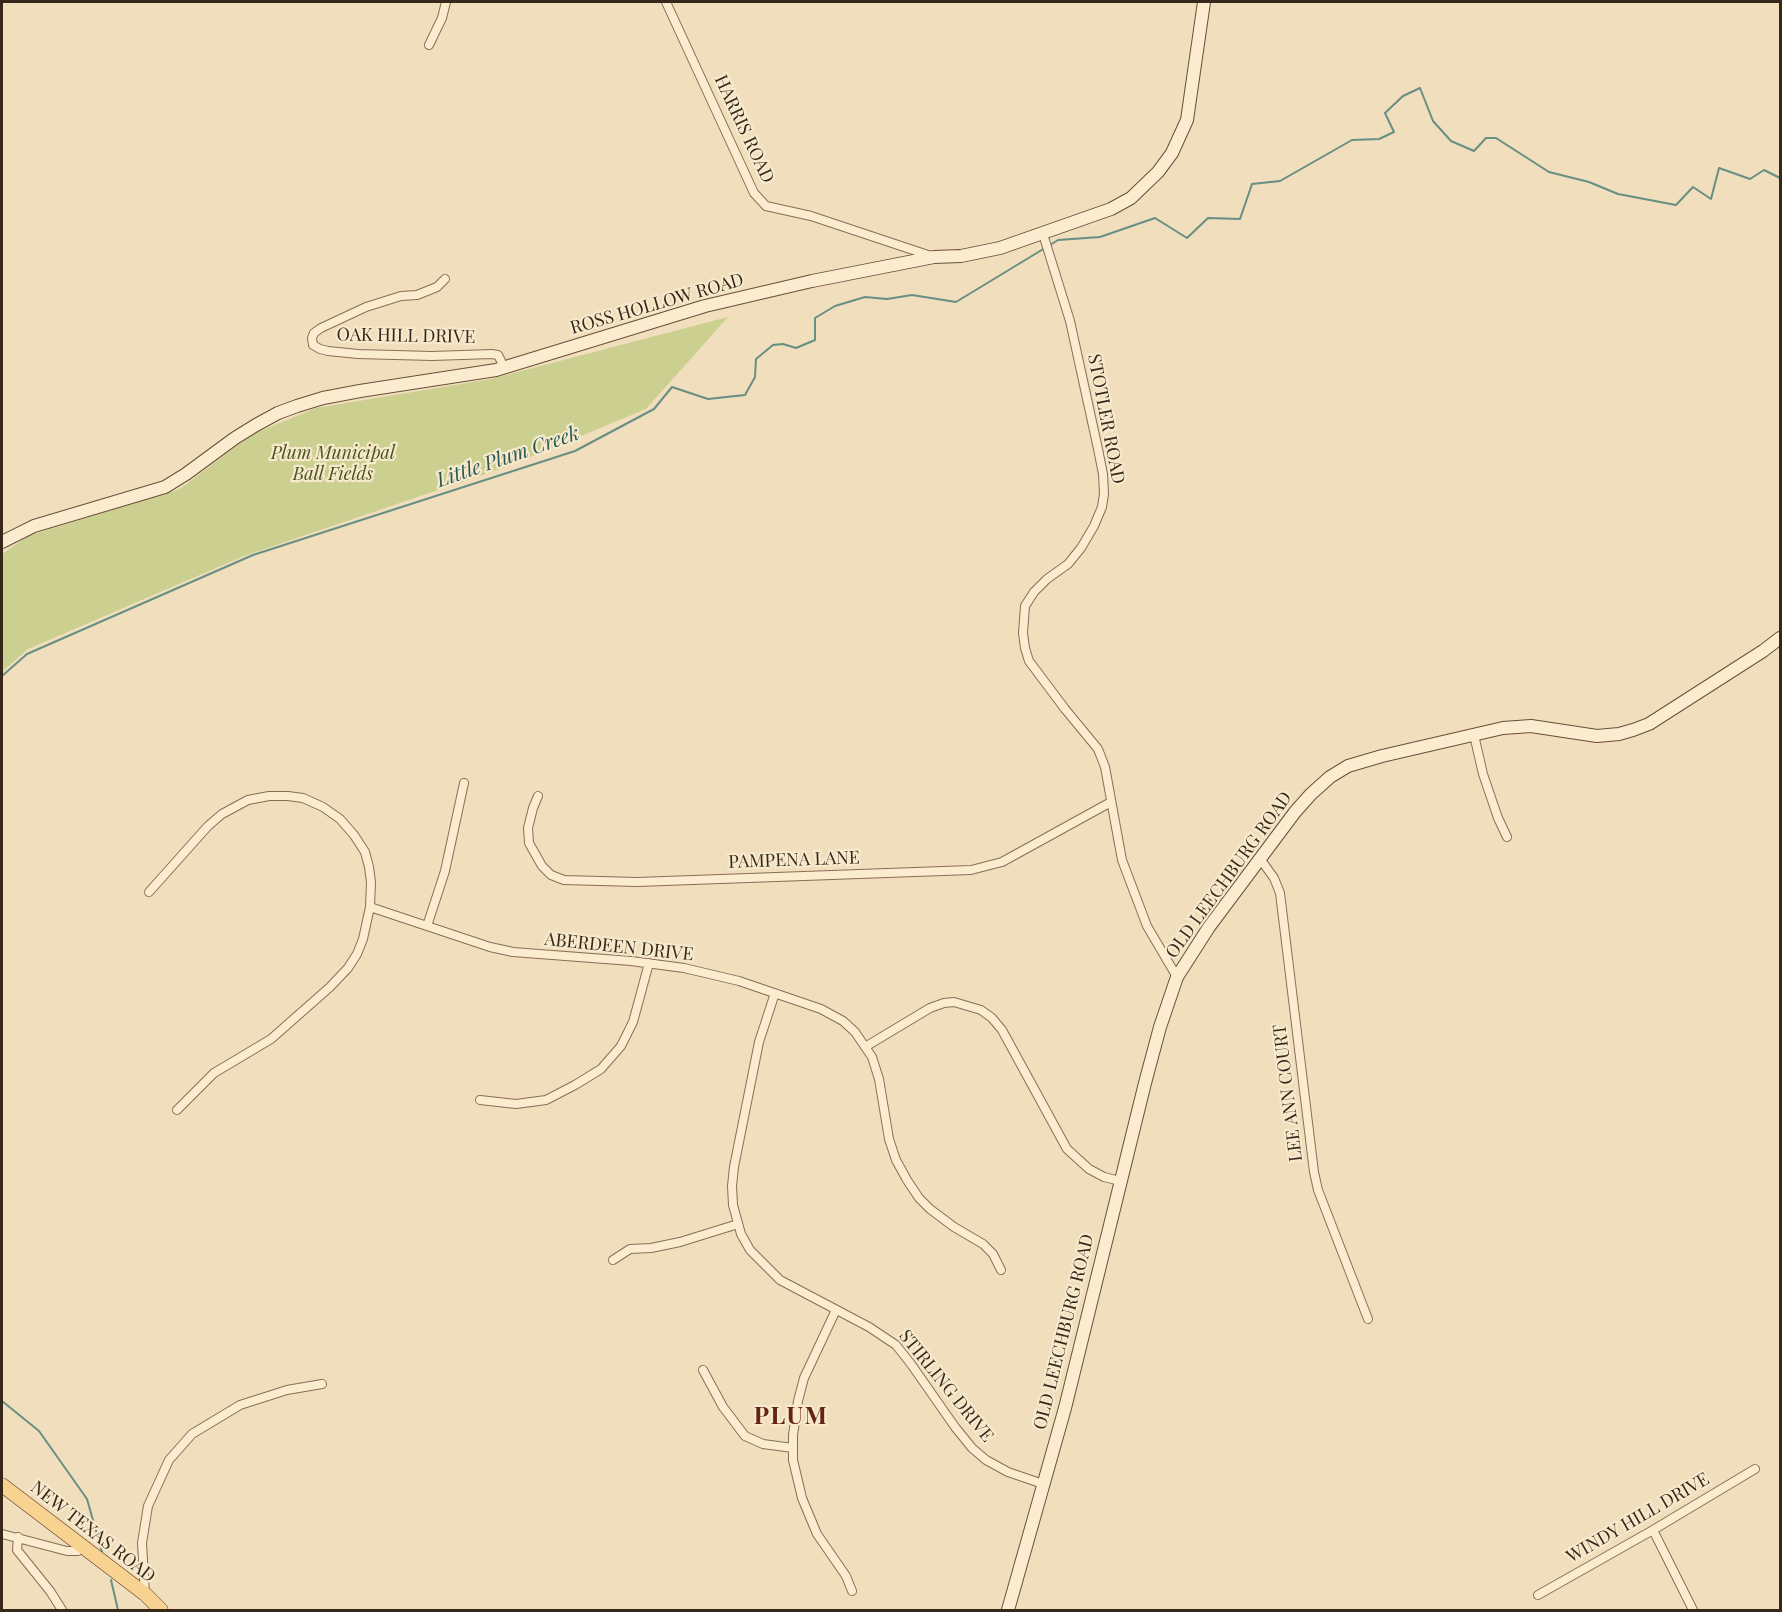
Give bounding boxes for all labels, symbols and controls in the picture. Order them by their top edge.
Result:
street label: HARRIS ROAD [710,71,778,187]
street label: ROSS HOLLOW ROAD [568,269,746,339]
street label: OAK HILL DRIVE [337,324,475,348]
street label: STOTLER ROAD [1083,352,1129,486]
water label: Little Plum Creek [434,421,582,493]
park label: Plum Municipal Ball Fields [271,442,395,484]
street label: OLD LEECHBURG ROAD [1161,787,1297,963]
street label: PAMPENA LANE [728,847,860,873]
street label: ABERDEEN DRIVE [543,928,695,966]
street label: LEE ANN COURT [1269,1023,1307,1163]
street label: OLD LEECHBURG ROAD [1029,1232,1099,1432]
street label: STIRLING DRIVE [894,1326,998,1446]
district label: PLUM [754,1403,828,1431]
street label: WINDY HILL DRIVE [1563,1468,1713,1568]
street label: NEW TEXAS ROAD [26,1477,160,1587]

